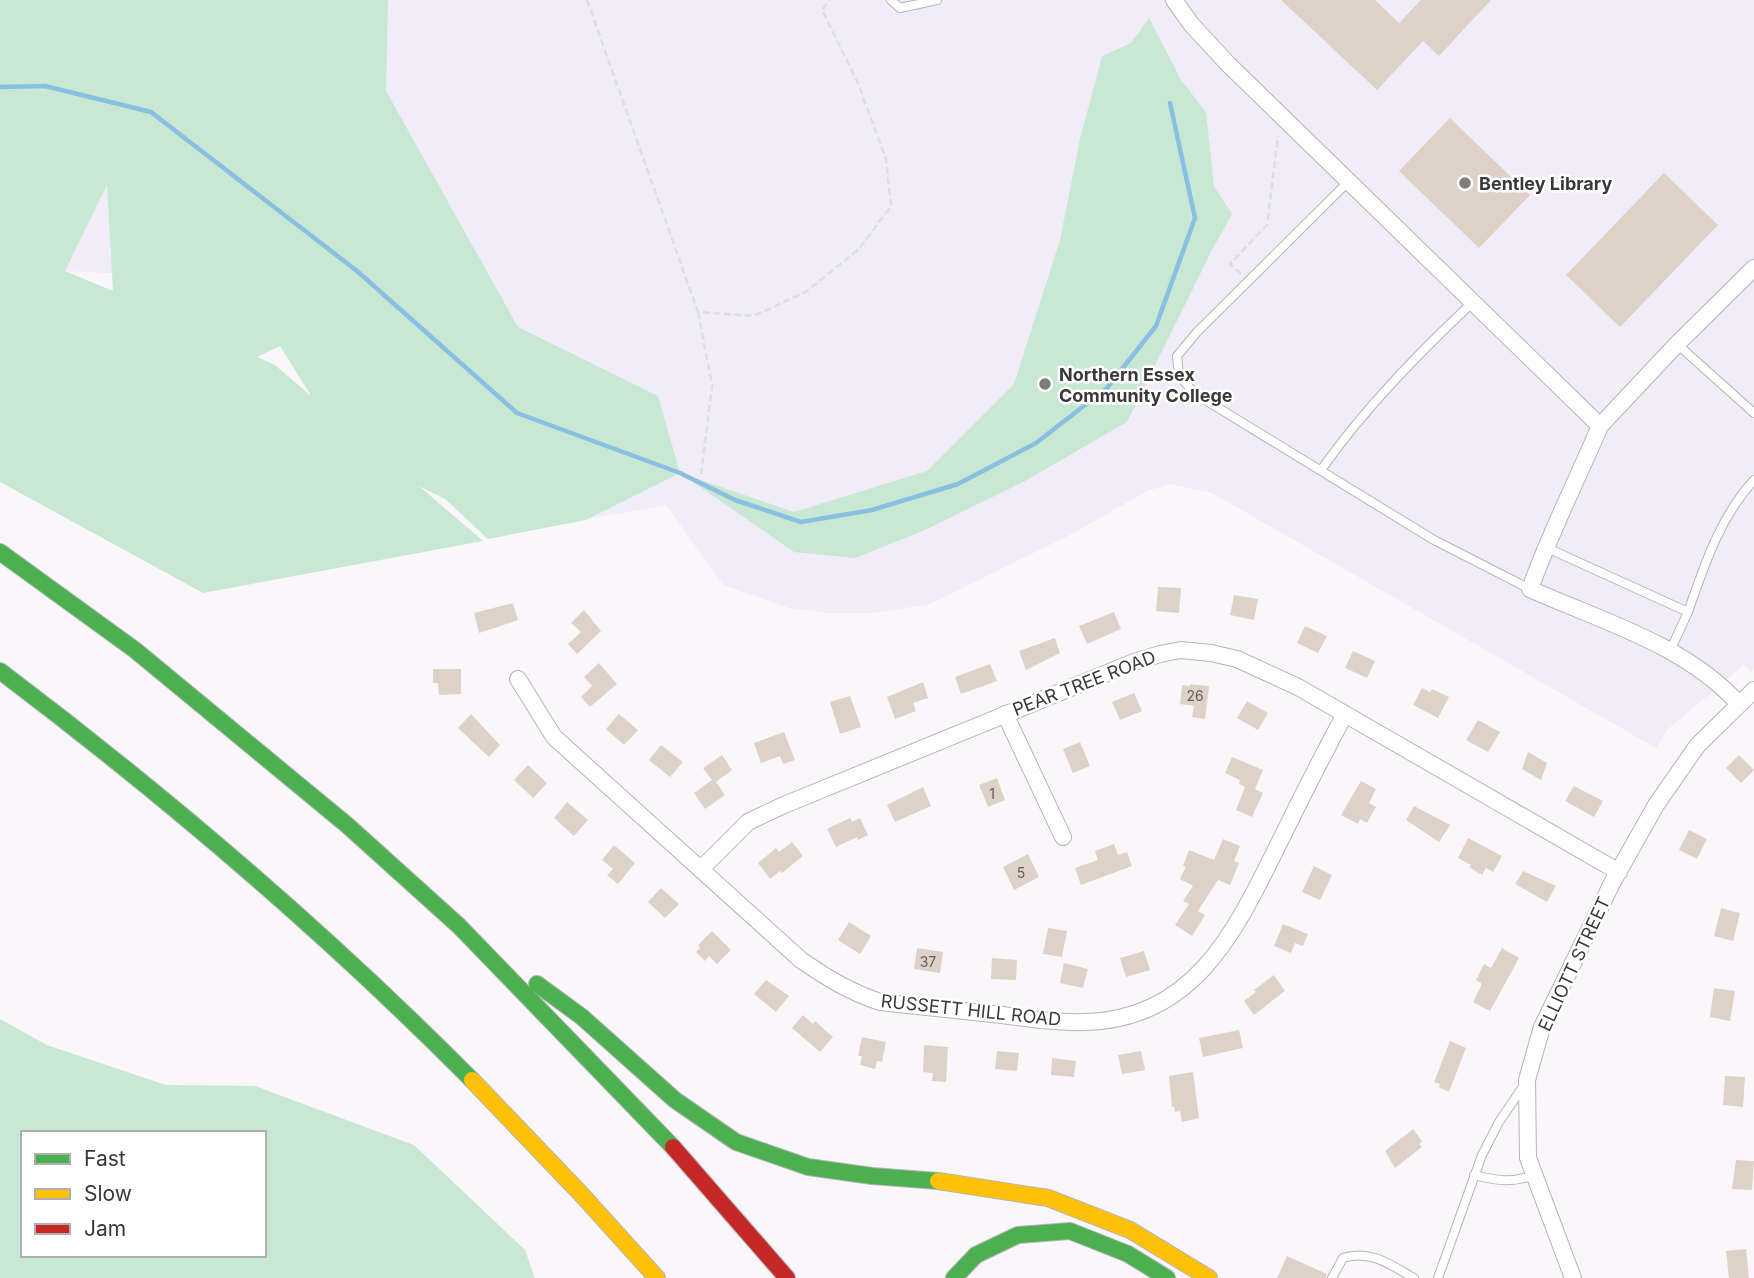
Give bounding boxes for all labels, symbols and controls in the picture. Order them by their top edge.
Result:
place label: Bentley Library [1479,173,1612,194]
marker: Bentley Library [1457,175,1473,191]
place label: Northern Essex Community College [1059,364,1233,406]
marker: Northern Essex Community College [1037,376,1053,392]
street label: PEAR TREE ROAD [1010,646,1158,720]
house number: 26 [1186,687,1204,704]
house number: 1 [989,785,995,802]
house number: 5 [1017,864,1025,881]
street label: ELLIOTT STREET [1534,894,1614,1034]
house number: 37 [920,953,936,970]
street label: RUSSETT HILL ROAD [880,990,1062,1030]
legend [21,1131,266,1257]
text: Fast [84,1146,126,1171]
text: Slow [84,1181,132,1206]
text: Jam [84,1216,126,1241]

